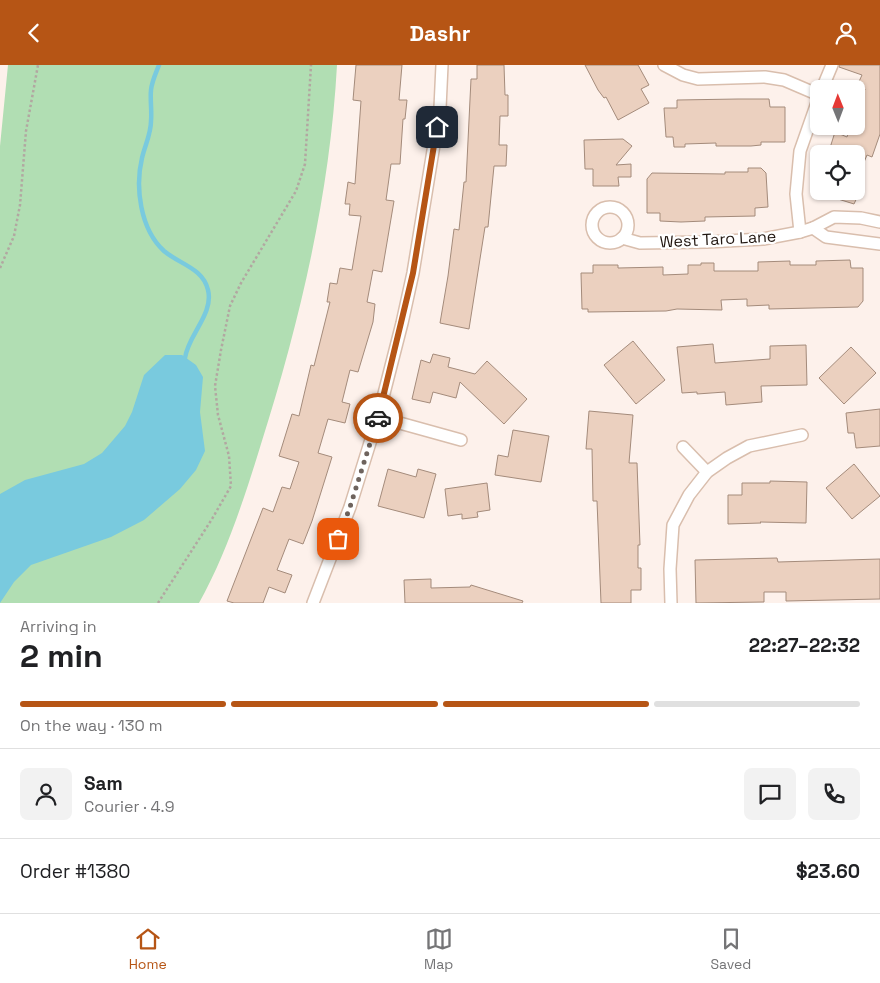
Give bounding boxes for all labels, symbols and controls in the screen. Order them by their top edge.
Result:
icon: back [20,19,48,47]
text: Dashr [409,19,471,47]
icon: person [832,19,860,47]
north arrow [810,80,865,135]
map controls [810,80,865,200]
pin [416,106,458,148]
icon: home [423,113,451,141]
button: locate [810,145,865,200]
street label: West Taro Lane [659,225,777,253]
courier [353,393,403,443]
icon: car [364,404,392,432]
pin [317,518,359,560]
icon: bag [324,525,352,553]
text: Arriving in [20,616,97,637]
text: 22:27–22:32 [749,633,860,658]
text: 2 min [20,636,103,676]
text: On the way · 130 m [20,715,163,736]
button: person [20,768,72,820]
button: chat [744,768,796,820]
button: phone [808,768,860,820]
text: Sam [84,771,123,796]
text: Courier · 4.9 [84,796,174,817]
text: Order #1380 [20,859,130,884]
text: $23.60 [796,859,860,884]
tab: Home [129,925,167,973]
tab: Map [424,925,453,973]
tab: Saved [711,925,751,973]

